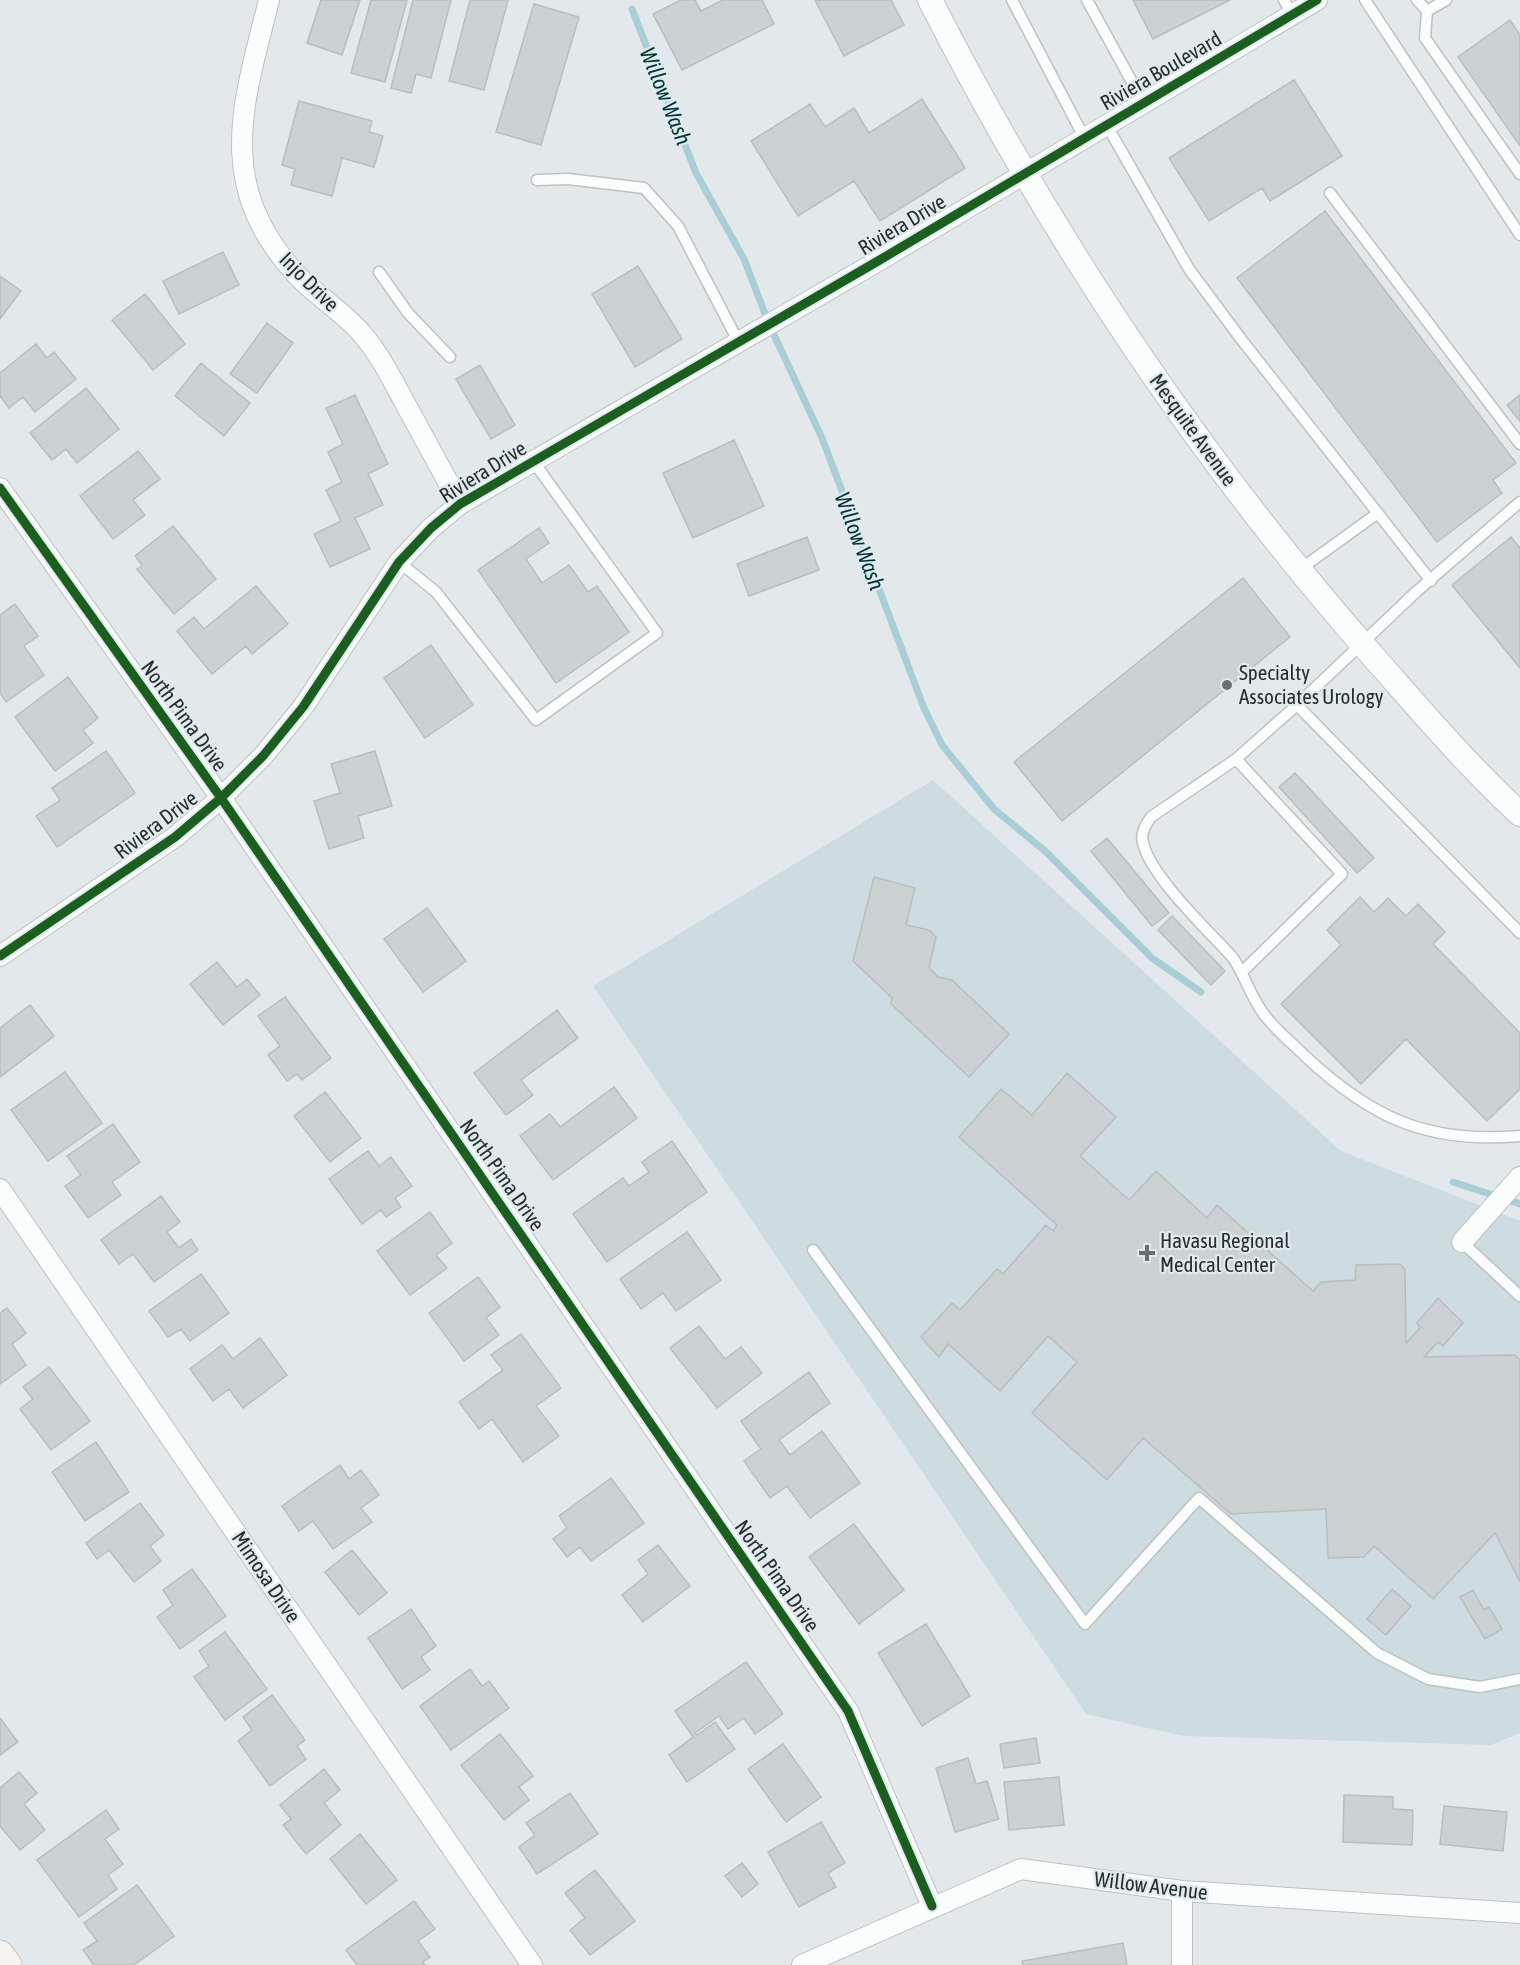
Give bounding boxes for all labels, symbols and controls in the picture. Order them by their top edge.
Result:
street label: Riviera Boulevard [1096,26,1225,114]
water label: Willow Wash [635,44,697,149]
street label: Riviera Drive [854,189,949,260]
street label: Injo Drive [275,247,344,316]
street label: Mesquite Avenue [1145,369,1242,490]
street label: Riviera Drive [435,435,530,507]
water label: Willow Wash [829,488,891,594]
street label: North Pima Drive [137,656,233,775]
place label: Specialty Associates Urology [1239,660,1384,708]
marker: Specialty Associates Urology [1220,678,1234,692]
street label: Riviera Drive [109,785,202,863]
street label: North Pima Drive [456,1114,550,1235]
place label: Havasu Regional Medical Center [1160,1228,1290,1276]
marker: Havasu Regional Medical Center [1138,1244,1156,1262]
street label: North Pima Drive [731,1515,825,1636]
street label: Mimosa Drive [228,1526,306,1627]
street label: Willow Avenue [1093,1866,1209,1904]

